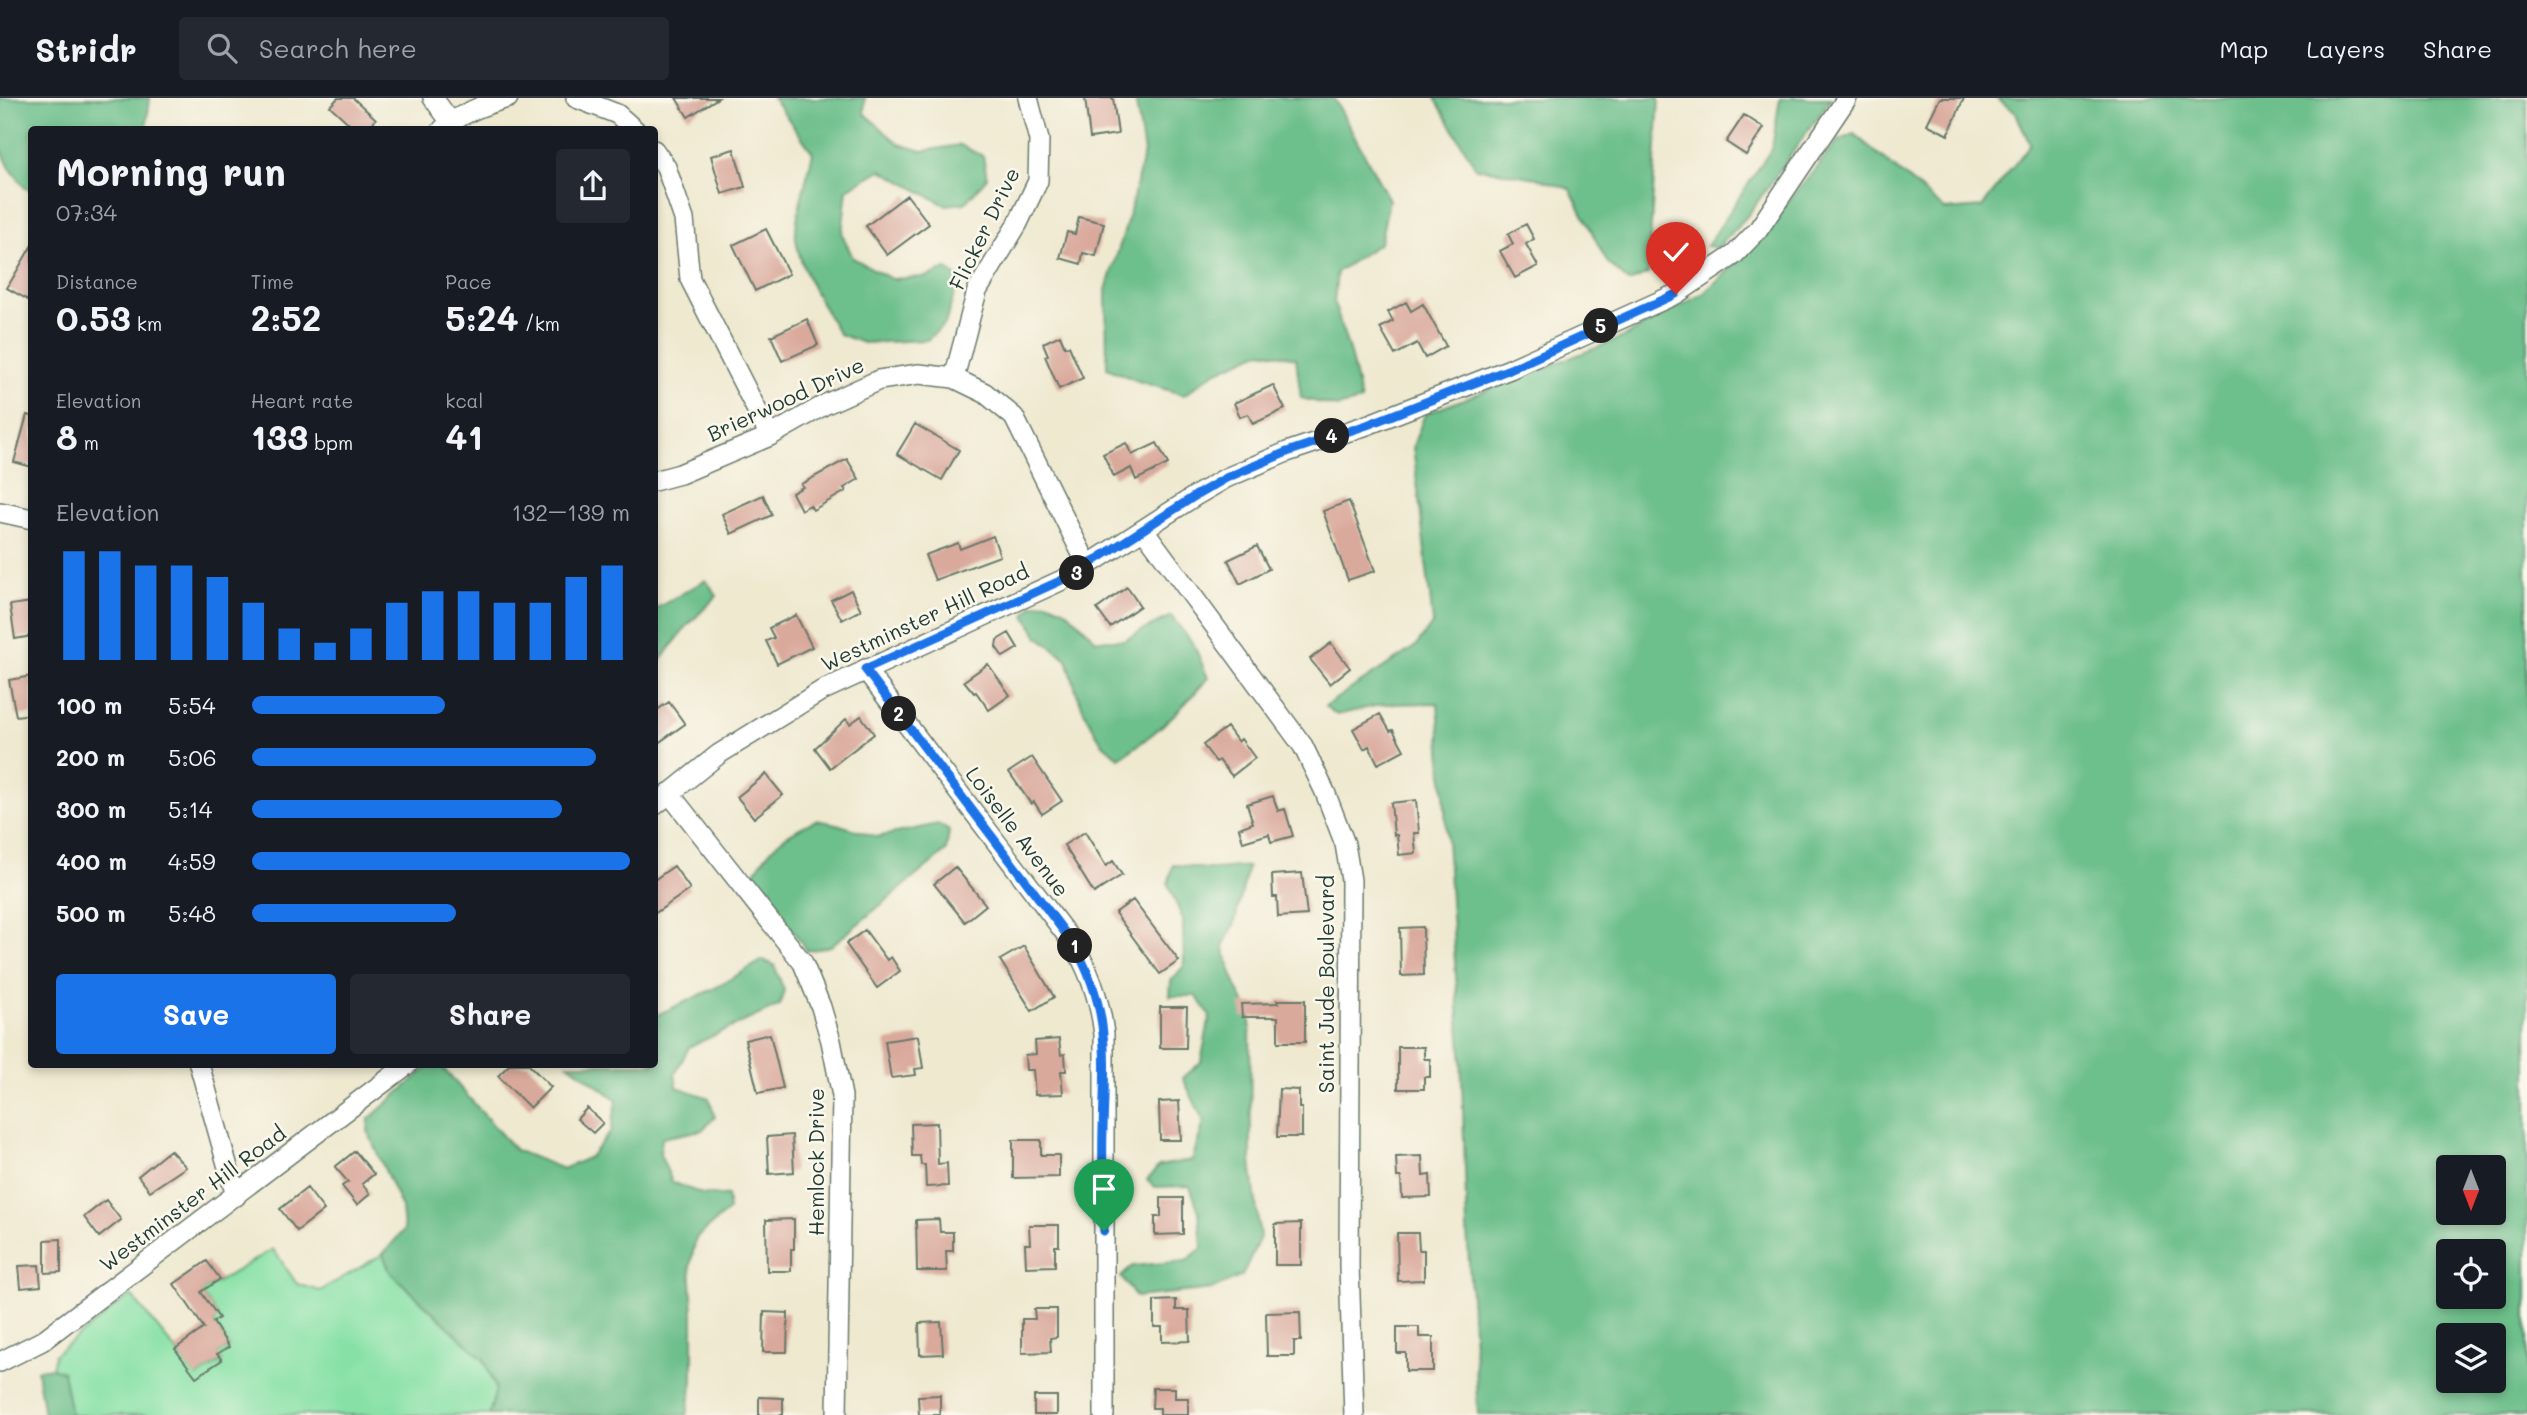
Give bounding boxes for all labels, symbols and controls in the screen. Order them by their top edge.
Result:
search box [179,17,669,80]
text: Stridr [35,27,137,70]
icon: search [203,29,241,67]
text: Search here [259,31,417,65]
text: Map [2220,33,2268,64]
text: Layers [2306,33,2385,64]
text: Share [2423,33,2492,64]
text: Morning run [56,146,286,196]
button: share [556,149,630,223]
street label: Flicker Drive [942,163,1025,294]
text: 07:34 [56,197,117,227]
pin [1646,222,1706,294]
icon: check [1657,233,1695,271]
text: Distance [56,269,138,294]
text: Time [251,269,294,294]
text: Pace [445,269,492,294]
text: 0.53 [56,294,131,340]
text: 2:52 [251,294,321,340]
text: 5:24 [445,294,519,340]
pin: 5 [1584,308,1618,344]
text: km [131,311,162,336]
text: /km [519,311,560,336]
text: 5 [1595,313,1606,338]
street label: Brierwood Drive [702,350,868,447]
text: Elevation [56,388,141,413]
text: Heart rate [251,388,353,413]
text: kcal [445,388,483,413]
text: 8 [56,413,78,459]
text: 133 [251,413,308,459]
text: 41 [445,413,483,459]
pin: 4 [1314,418,1350,454]
text: 4 [1325,423,1338,448]
text: m [78,430,99,455]
text: bpm [308,430,353,455]
text: Elevation [56,497,159,527]
text: 132–139 m [512,497,630,527]
pin: 3 [1060,556,1094,590]
street label: Westminster Hill Road [816,557,1033,677]
text: 3 [1071,560,1082,585]
text: 100 m [56,690,122,720]
text: 5:54 [168,690,215,720]
pin: 2 [881,696,916,732]
text: 2 [893,701,904,726]
text: 200 m [56,742,125,772]
text: 5:06 [168,742,217,772]
street label: Loiselle Avenue [960,761,1076,902]
text: 300 m [56,794,126,824]
text: 5:14 [168,794,212,824]
text: 400 m [56,846,127,876]
text: 4:59 [168,846,216,876]
street label: Saint Jude Boulevard [1312,875,1339,1093]
text: 500 m [56,898,126,928]
text: 5:48 [168,898,216,928]
pin: 1 [1058,928,1092,964]
text: 1 [1070,933,1079,958]
button: Save [56,974,336,1054]
button: Share [350,974,630,1054]
street label: Hemlock Drive [802,1088,829,1236]
street label: Westminster Hill Road [94,1119,291,1277]
north arrow [2436,1155,2506,1225]
map controls [2436,1155,2506,1393]
pin [1074,1159,1134,1231]
icon: arrive [1085,1170,1123,1208]
button: locate [2436,1239,2506,1309]
button: layers [2436,1323,2506,1393]

